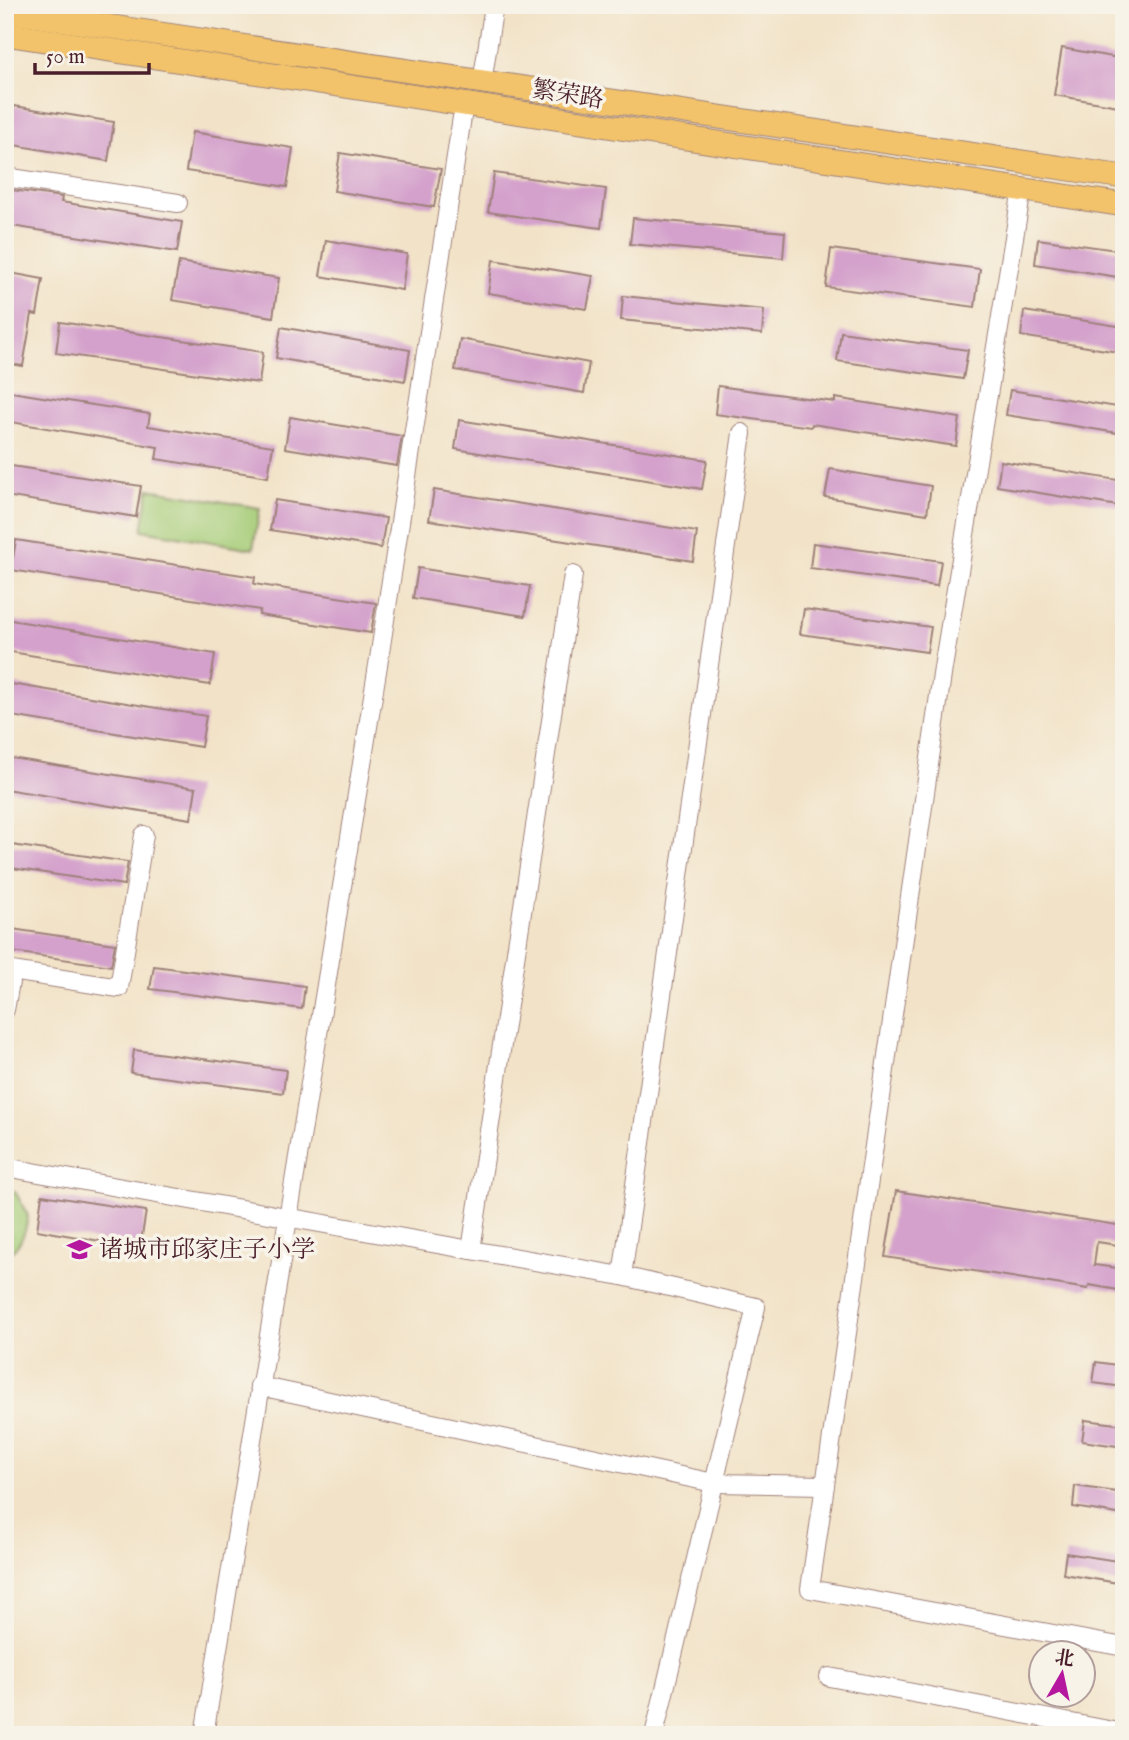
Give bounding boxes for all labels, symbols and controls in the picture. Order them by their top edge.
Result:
scale bar [35,32,149,76]
text: 50 m [46,44,85,71]
street label: 繁荣路 [530,75,606,116]
school or university icon: 诸城市邱家庄子小学 [65,1235,93,1263]
place label: 诸城市邱家庄子小学 [99,1235,315,1266]
north arrow [1028,1638,1098,1708]
text: 北 [1053,1646,1076,1673]

